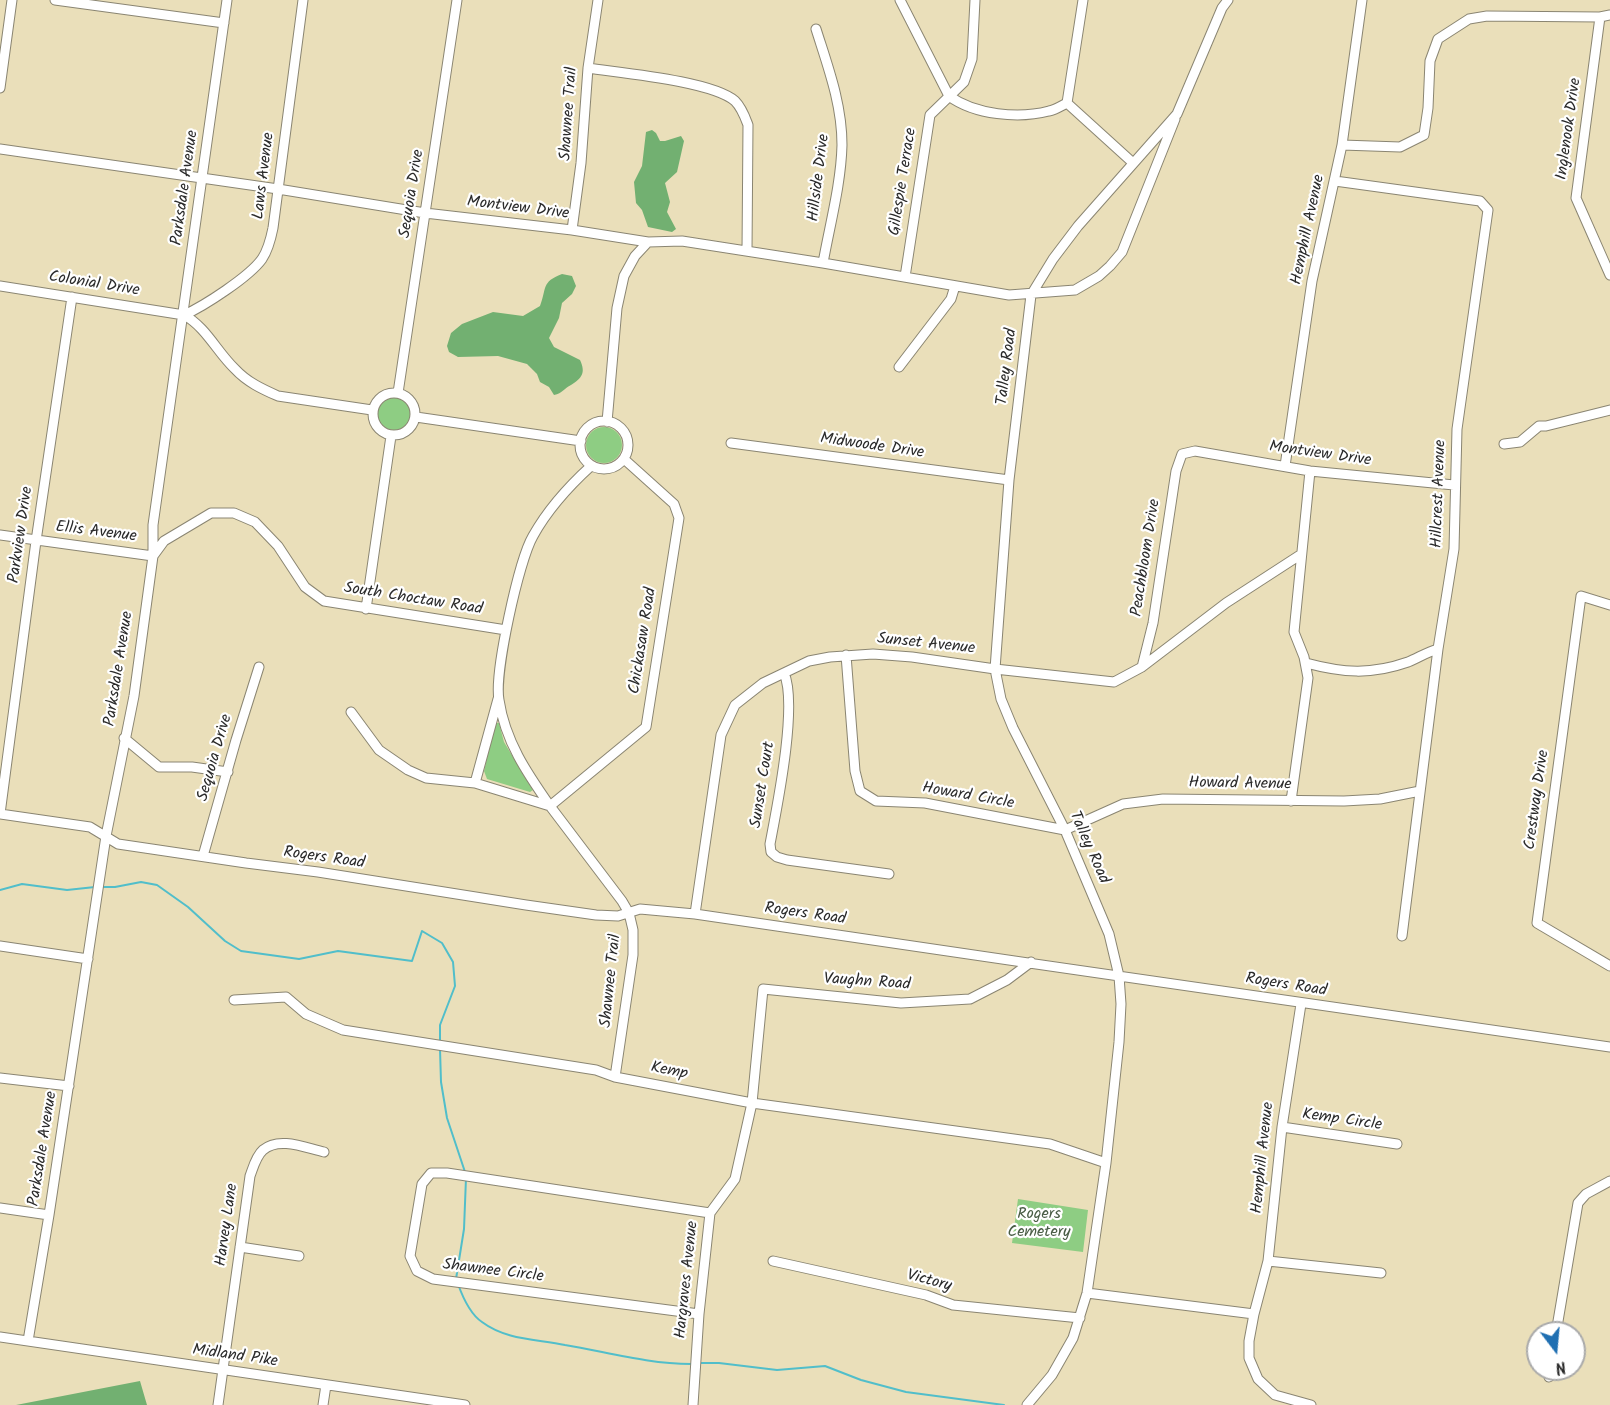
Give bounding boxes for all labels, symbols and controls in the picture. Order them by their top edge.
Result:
street label: Shawnee Trail [557,67,583,161]
street label: Inglenook Drive [1553,77,1587,181]
street label: Gillespie Terrace [886,127,922,237]
street label: Parksdale Avenue [168,129,204,247]
street label: Laws Avenue [250,131,280,221]
street label: Hillside Drive [805,133,835,223]
street label: Sequoia Drive [397,148,429,240]
street label: Hemphill Avenue [1288,173,1330,287]
street label: Montview Drive [466,193,570,225]
street label: Colonial Drive [47,268,141,302]
street label: Talley Road [994,328,1022,406]
street label: Midwoode Drive [819,430,925,464]
street label: Montview Drive [1268,438,1372,472]
street label: Hillcrest Avenue [1429,439,1451,549]
street label: Parkview Drive [6,485,38,585]
street label: Peachbloom Drive [1128,498,1166,618]
street label: Ellis Avenue [54,519,138,547]
street label: South Choctaw Road [342,580,484,620]
street label: Chickasaw Road [626,586,662,696]
street label: Parksdale Avenue [101,610,139,728]
street label: Sunset Avenue [876,630,976,660]
street label: Sequoia Drive [194,712,238,804]
street label: Sunset Court [748,740,780,830]
street label: Crestway Drive [1521,749,1555,851]
street label: Howard Avenue [1188,775,1292,795]
street label: Howard Circle [921,779,1015,815]
street label: Talley Road [1064,809,1112,887]
street label: Rogers Road [282,844,366,874]
street label: Rogers Road [763,900,847,930]
street label: Shawnee Trail [598,933,626,1029]
street label: Vaughn Road [823,970,911,996]
street label: Rogers Road [1244,970,1328,1002]
street label: Kemp [649,1059,689,1085]
street label: Parksdale Avenue [25,1090,63,1208]
street label: Hemphill Avenue [1249,1101,1279,1215]
street label: Kemp Circle [1301,1106,1383,1136]
street label: Harvey Lane [213,1182,243,1268]
park label: Rogers Cemetery [1008,1205,1070,1243]
street label: Hargraves Avenue [672,1220,704,1340]
street label: Shawnee Circle [441,1256,545,1288]
street label: Victory [904,1267,954,1297]
north arrow [1526,1321,1586,1381]
street label: Midland Pike [191,1342,279,1372]
text: N [1552,1353,1569,1380]

